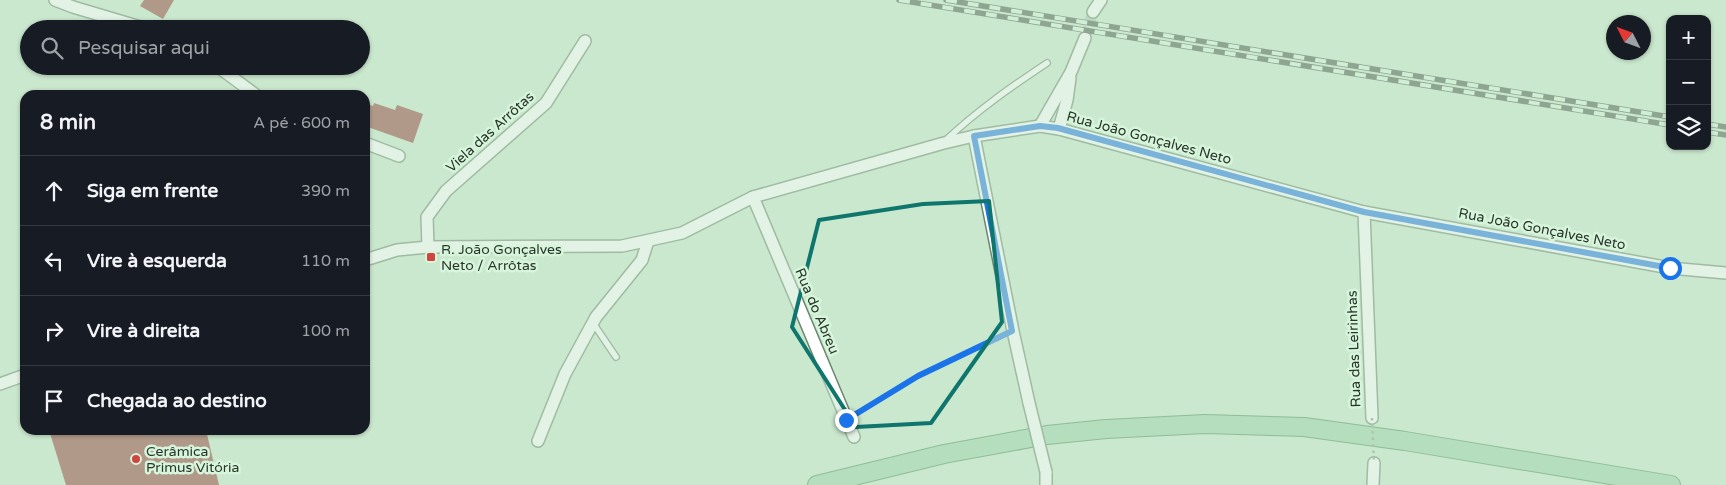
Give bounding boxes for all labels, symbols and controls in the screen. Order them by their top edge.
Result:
north arrow [1606,15,1651,60]
map controls [1666,15,1711,150]
button: + [1666,15,1711,60]
search box [20,20,370,75]
icon: search [38,34,66,62]
text: Pesquisar aqui [78,37,210,59]
button: − [1666,60,1711,105]
street label: Viela das Arrôtas [443,88,538,176]
button: layers [1666,105,1711,150]
street label: Rua João Gonçalves Neto [1065,108,1233,168]
text: 8 min [40,110,96,135]
text: A pé · 600 m [253,113,350,133]
icon: ahead [40,177,68,205]
text: Siga em frente [87,180,218,202]
text: 390 m [301,181,350,201]
street label: Rua João Gonçalves Neto [1457,204,1627,254]
place label: R. João Gonçalves Neto / Arrôtas [441,241,562,274]
icon: left [40,247,68,275]
text: Vire à esquerda [87,250,227,272]
text: 110 m [301,251,350,271]
marker: R. João Gonçalves Neto / Arrôtas [425,251,437,263]
route start [1659,257,1682,280]
street label: Rua do Abreu [791,265,843,357]
street label: Rua das Leirinhas [1343,290,1365,408]
icon: right [40,317,68,345]
text: Vire à direita [87,320,200,342]
text: 100 m [301,321,350,341]
icon: arrive [40,387,68,415]
text: Chegada ao destino [87,390,267,412]
route end [835,409,858,432]
place label: Cerâmica Primus Vitória [146,443,239,476]
marker: Cerâmica Primus Vitória [130,453,142,465]

